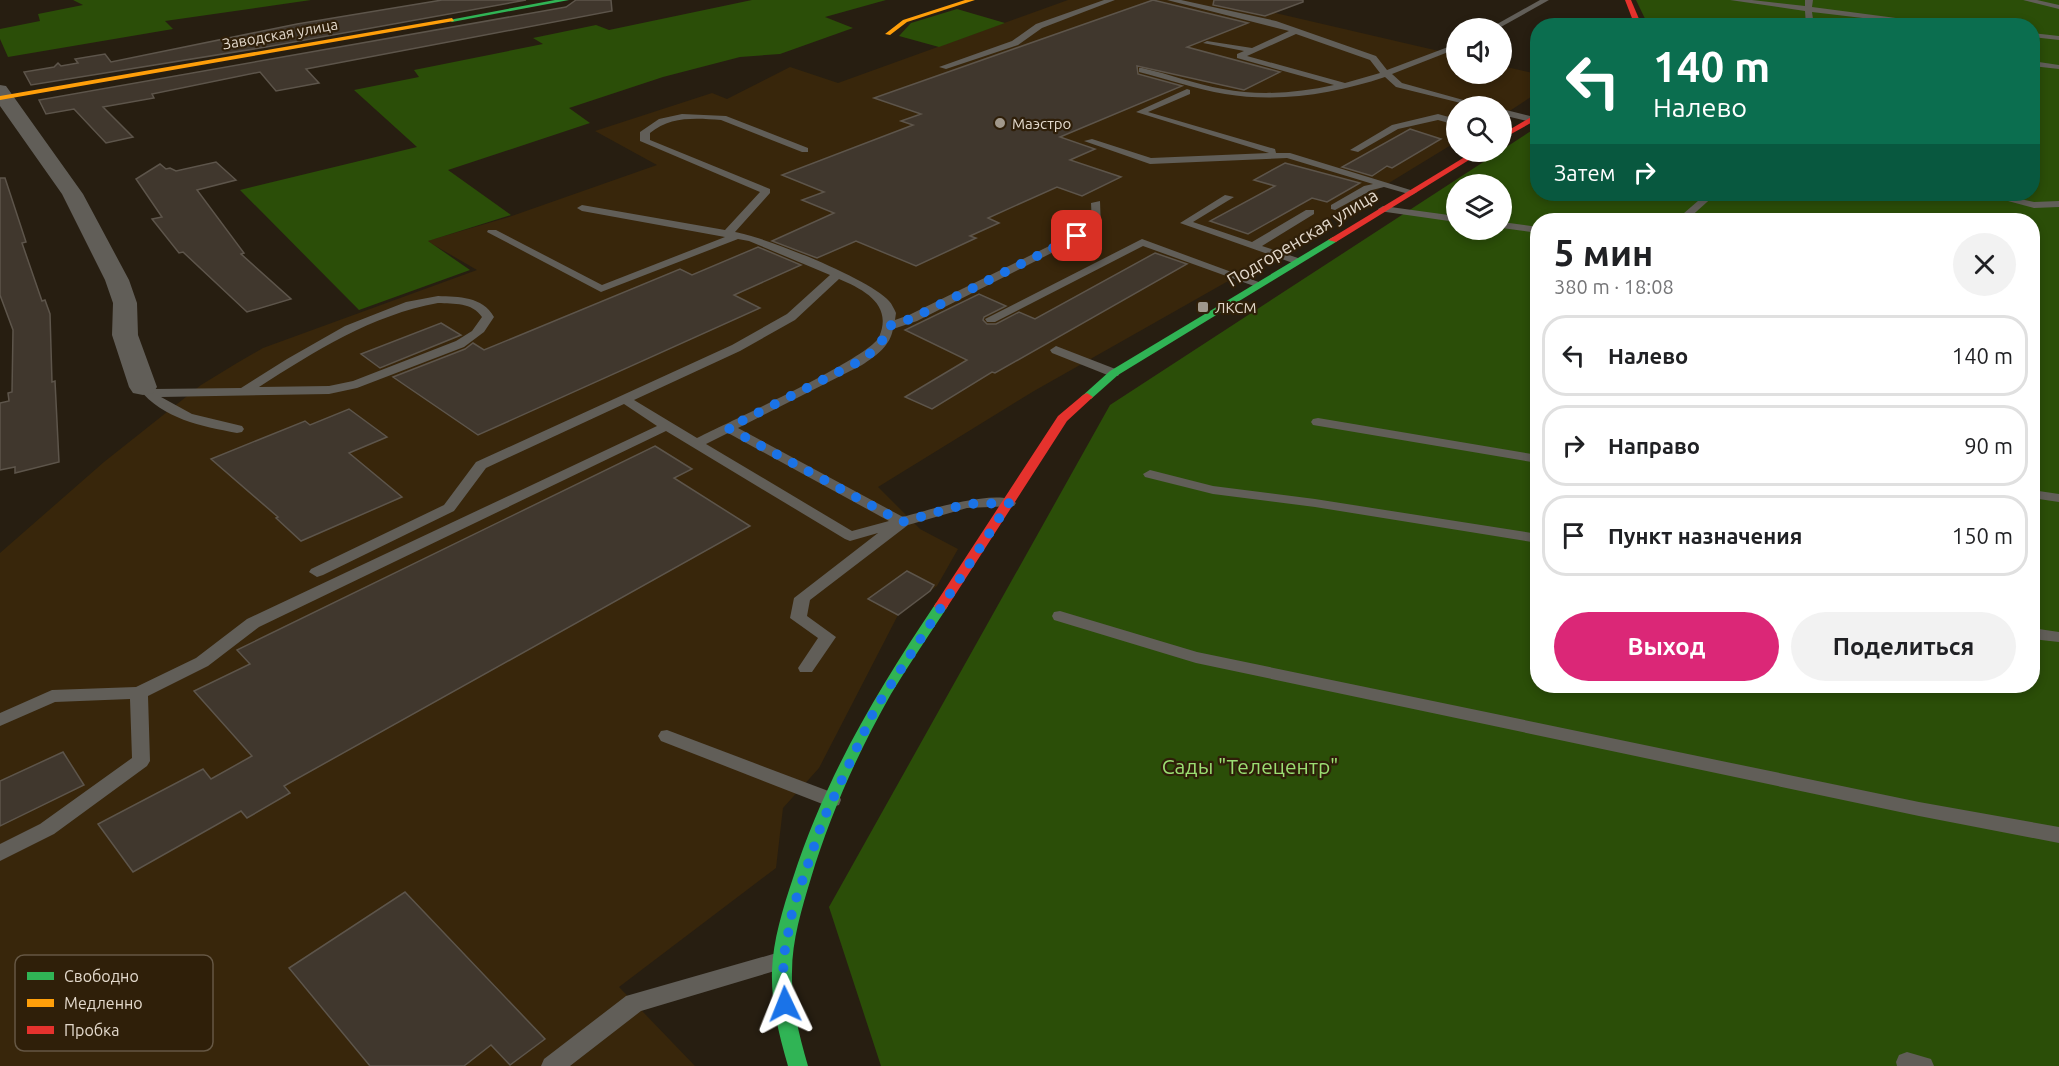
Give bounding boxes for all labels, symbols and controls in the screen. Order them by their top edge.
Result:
street label: Заводская улица [221,15,339,53]
map controls [1446,18,1512,240]
button: sound [1446,18,1512,84]
icon: left [1554,42,1632,120]
text: 140 m [1653,43,1770,90]
text: Налево [1653,92,1747,122]
button: search [1446,96,1512,162]
place label: Маэстро [1012,115,1071,132]
marker: Маэстро [993,116,1007,130]
icon: right [1628,156,1661,189]
text: Затем [1554,160,1616,185]
button: layers [1446,174,1512,240]
street label: Подгоренская улица [1223,184,1381,290]
pin [1051,210,1102,261]
icon: arrive [1060,219,1093,252]
text: 5 мин [1554,232,1653,273]
button: close [1953,233,2016,296]
text: 380 m · 18:08 [1554,275,1674,298]
place label: ЛКСМ [1215,299,1256,316]
marker: ЛКСМ [1196,300,1210,314]
icon: left [1557,339,1590,372]
text: Налево [1608,343,1688,368]
text: 140 m [1952,343,2013,368]
icon: right [1557,429,1590,462]
text: Направо [1608,433,1700,458]
text: 90 m [1964,433,2013,458]
icon: arrive [1557,519,1590,552]
text: Пункт назначения [1608,523,1802,548]
text: 150 m [1952,523,2013,548]
button: Выход [1554,612,1779,681]
button: Поделиться [1791,612,2016,681]
park label: Сады "Телецентр" [1162,754,1338,778]
legend [15,955,213,1051]
text: Свободно [64,967,139,985]
position arrow [753,972,817,1036]
text: Медленно [64,994,143,1012]
text: Пробка [64,1021,120,1039]

